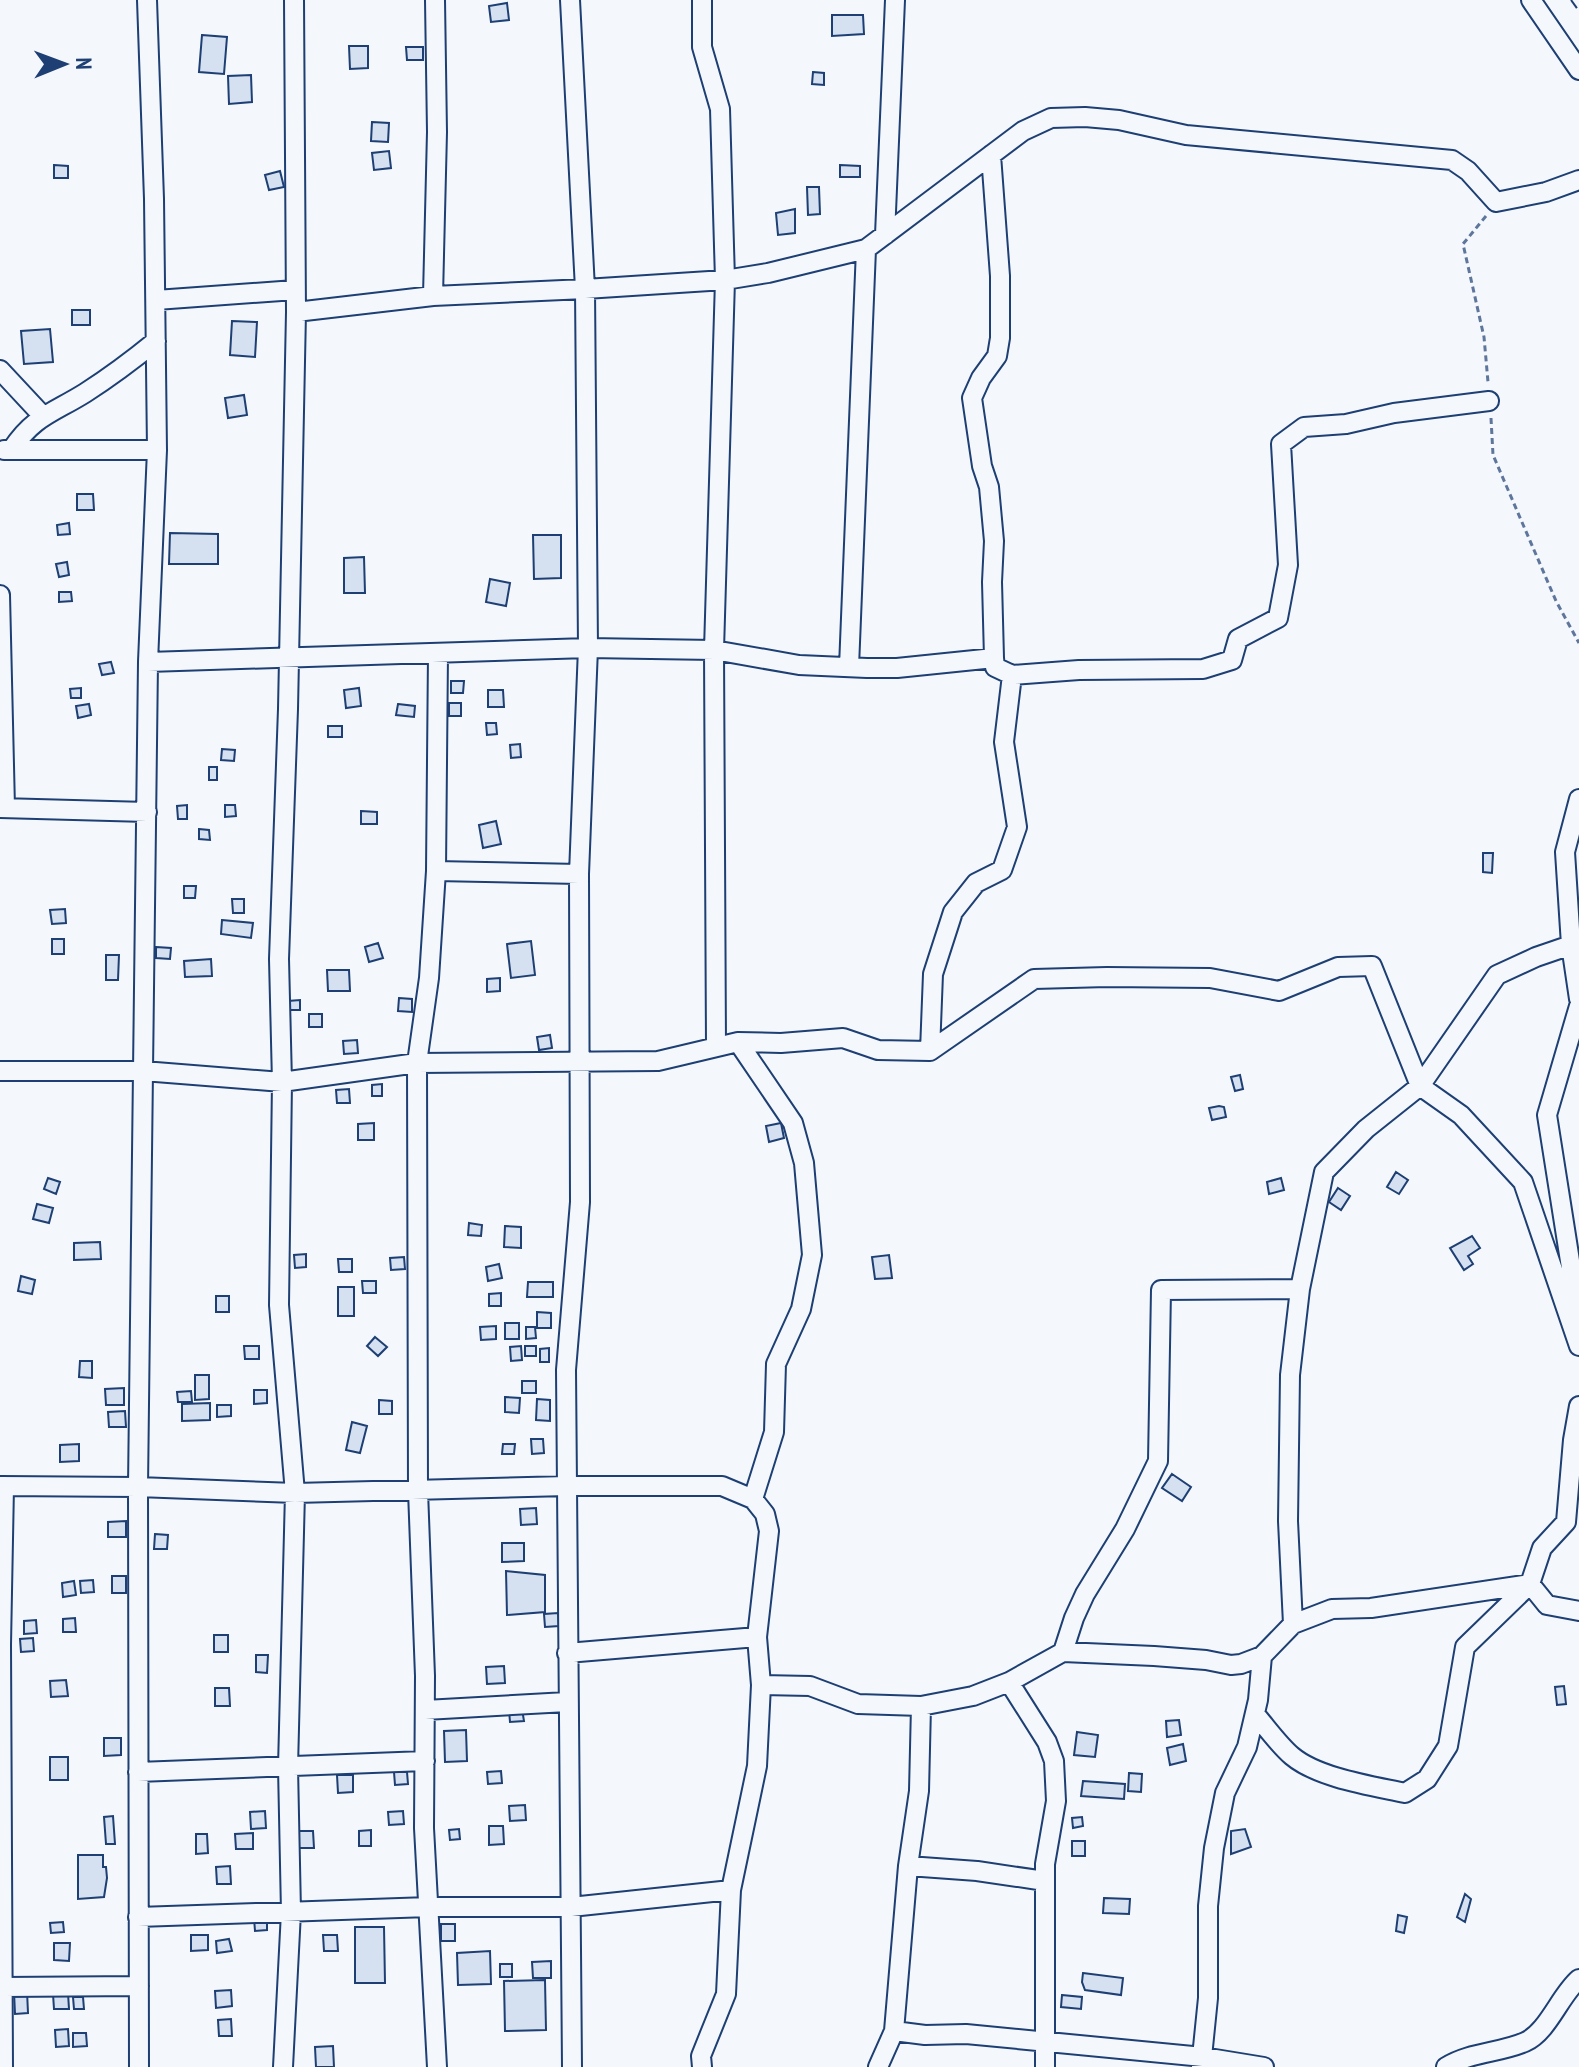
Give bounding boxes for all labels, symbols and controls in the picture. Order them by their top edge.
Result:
north arrow [24,24,104,104]
text: N [70,57,98,70]

